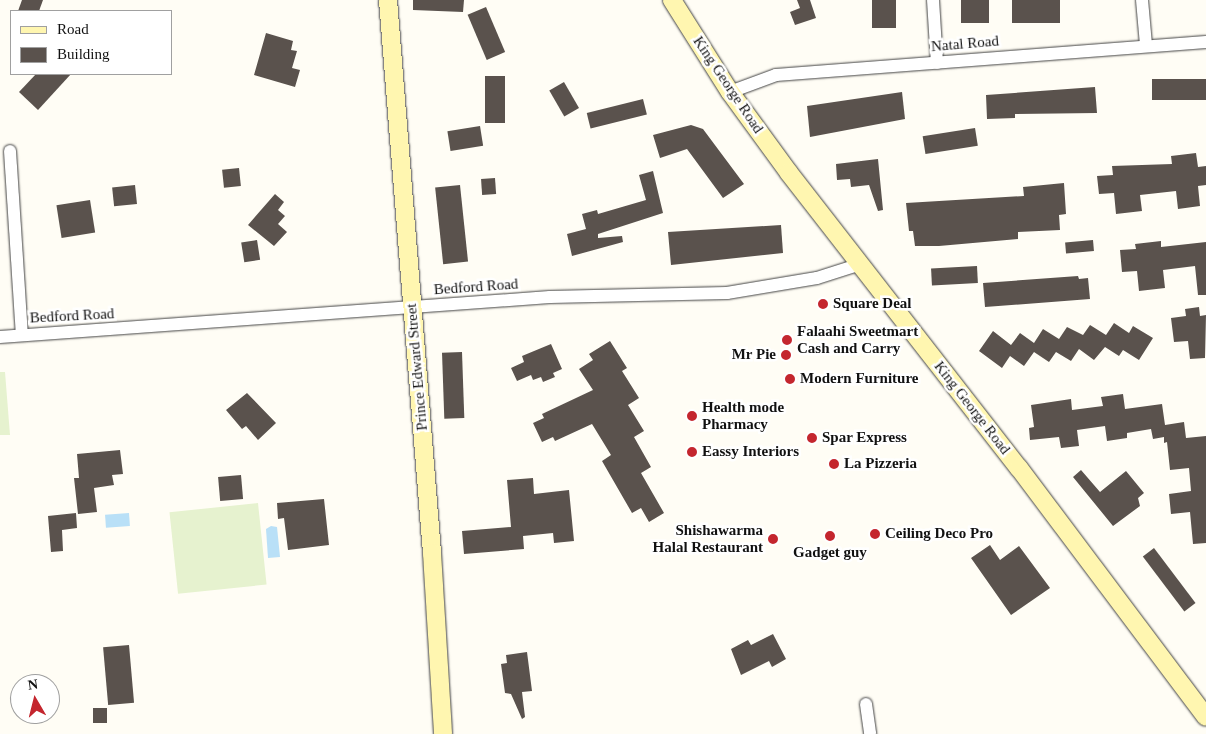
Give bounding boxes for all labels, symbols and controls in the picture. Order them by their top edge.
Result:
legend [10,10,172,75]
text: Road [57,21,89,37]
street label: Natal Road [930,32,1000,56]
street label: King George Road [689,33,767,137]
text: Building [57,46,110,62]
street label: Bedford Road [433,275,519,299]
place label: Square Deal [833,295,911,313]
marker: Square Deal [817,298,829,310]
street label: Prince Edward Street [402,303,432,431]
street label: Bedford Road [29,305,115,327]
place label: Falaahi Sweetmart Cash and Carry [797,322,918,357]
marker: Falaahi Sweetmart Cash and Carry [781,334,793,346]
place label: Mr Pie [731,346,776,364]
marker: Mr Pie [780,349,792,361]
street label: King George Road [930,358,1014,458]
place label: Modern Furniture [800,370,918,388]
marker: Modern Furniture [784,373,796,385]
place label: Health mode Pharmacy [702,398,784,433]
marker: Health mode Pharmacy [686,410,698,422]
place label: Spar Express [822,429,907,447]
marker: Spar Express [806,432,818,444]
place label: Eassy Interiors [702,443,799,461]
marker: Eassy Interiors [686,446,698,458]
place label: La Pizzeria [844,455,917,473]
marker: La Pizzeria [828,458,840,470]
place label: Shishawarma Halal Restaurant [653,521,763,556]
place label: Ceiling Deco Pro [885,525,993,543]
marker: Ceiling Deco Pro [869,528,881,540]
marker: Gadget guy [824,530,836,542]
marker: Shishawarma Halal Restaurant [767,533,779,545]
place label: Gadget guy [793,544,867,562]
north arrow [10,674,60,724]
text: N [27,677,39,693]

